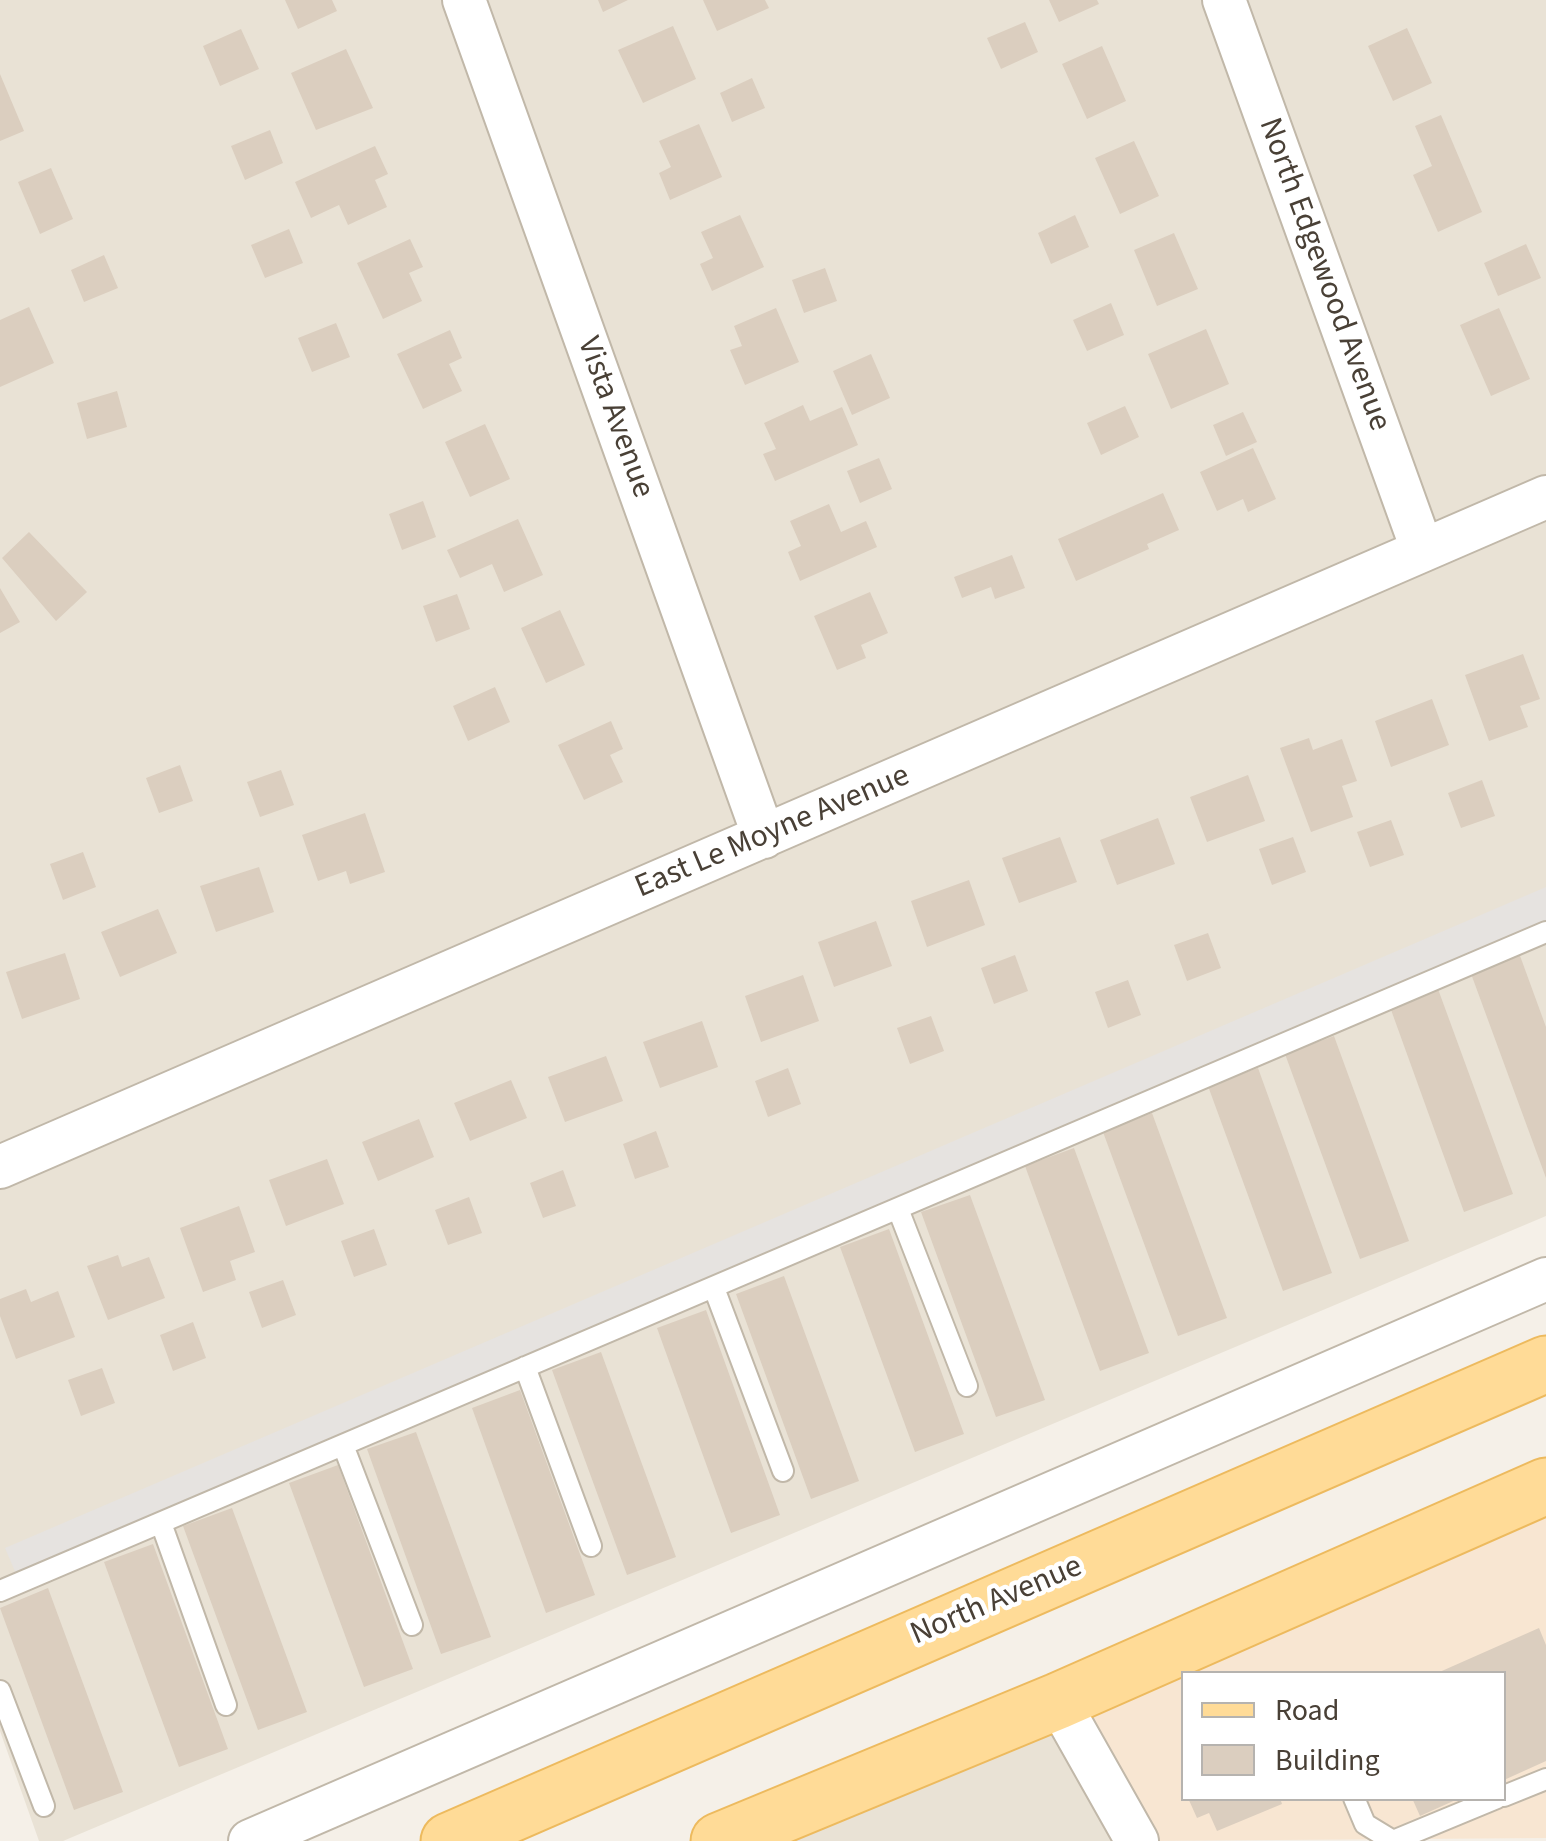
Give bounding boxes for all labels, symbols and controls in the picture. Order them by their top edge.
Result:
street label: North Edgewood Avenue [1248,113,1398,437]
street label: Vista Avenue [567,332,661,504]
street label: East Le Moyne Avenue [630,758,916,908]
street label: North Avenue [906,1549,1088,1655]
legend [1181,1671,1506,1801]
text: Road [1275,1689,1339,1732]
text: Building [1275,1739,1380,1782]

